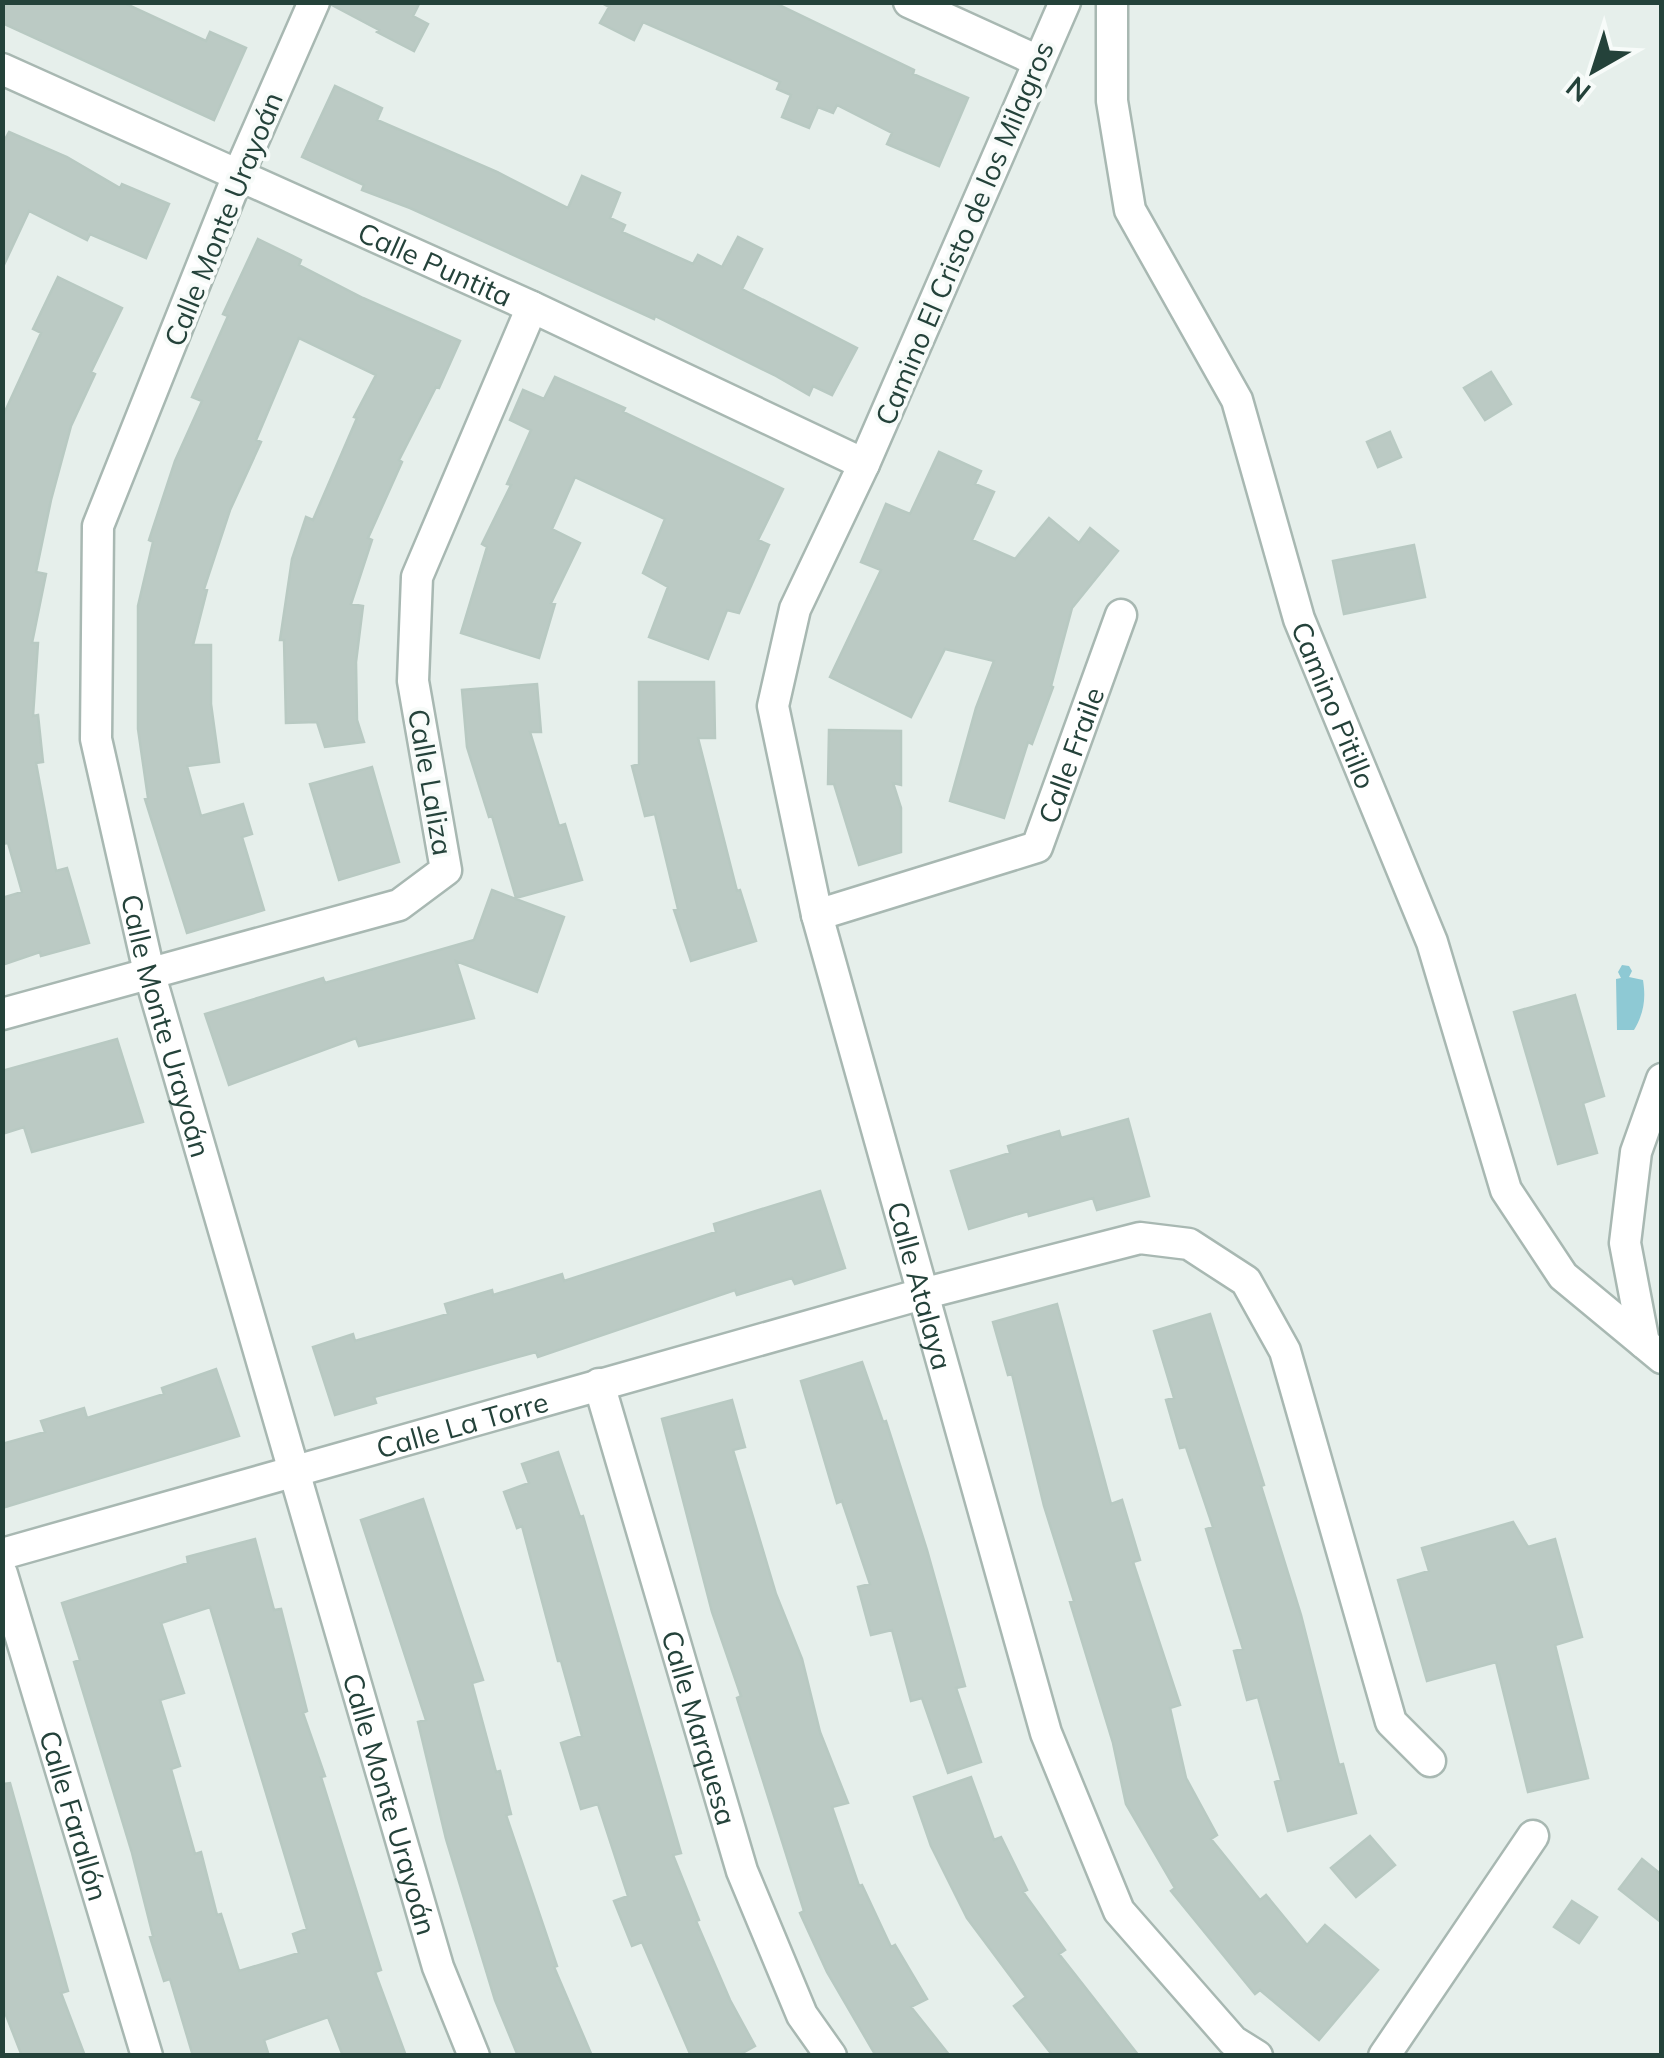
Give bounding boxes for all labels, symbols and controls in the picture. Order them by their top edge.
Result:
north arrow [1544,20,1644,120]
street label: Camino El Cristo de los Milagros [867,36,1061,430]
text: N [1559,70,1597,110]
street label: Calle Monte Urayoán [156,87,290,351]
street label: Calle Puntita [353,214,518,313]
street label: Camino Pitillo [1284,616,1384,793]
street label: Calle Fraile [1030,682,1111,828]
street label: Calle Laliza [401,706,461,858]
street label: Calle Monte Urayoán [114,891,219,1161]
street label: Calle Atalaya [880,1197,961,1373]
street label: Calle La Torre [372,1383,552,1465]
street label: Calle Marquesa [655,1626,745,1829]
street label: Calle Monte Urayoán [336,1669,445,1939]
street label: Calle Farallón [32,1726,117,1905]

